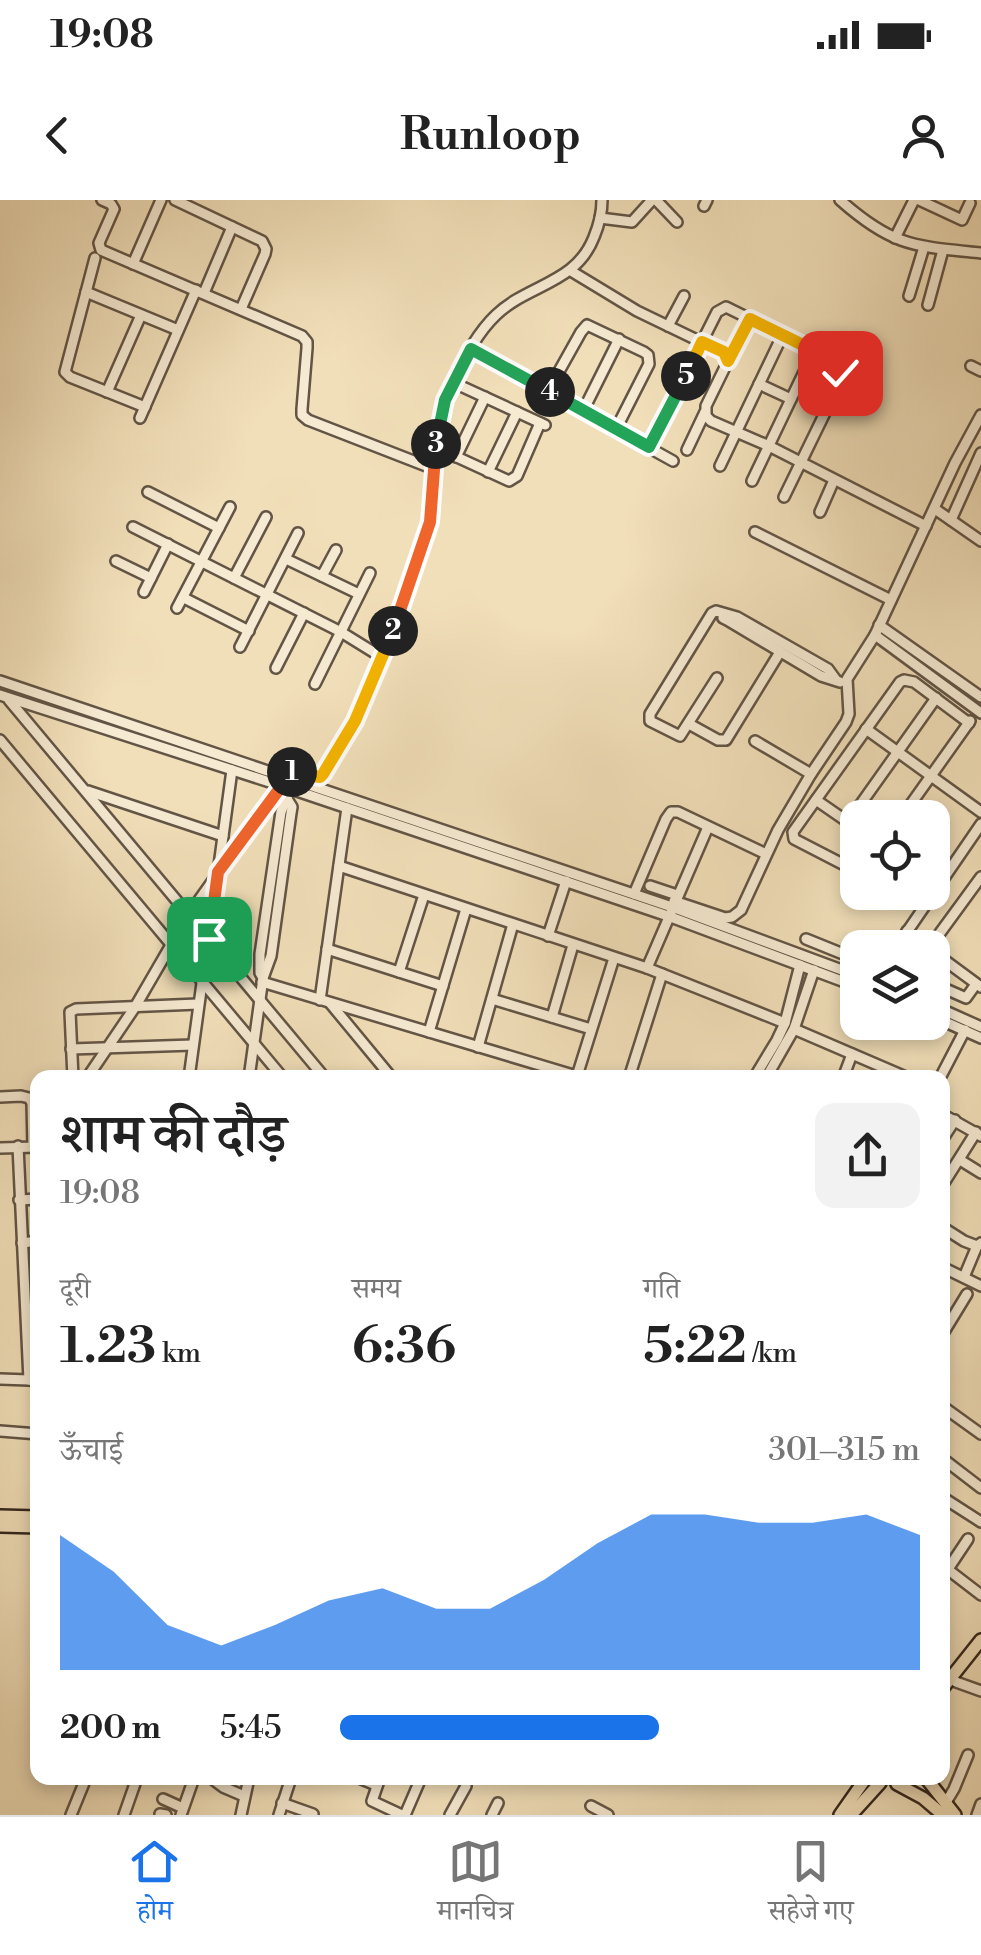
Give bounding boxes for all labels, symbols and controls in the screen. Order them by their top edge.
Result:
text: 19:08 [50,12,154,59]
text: Runloop [400,107,581,164]
icon: back [30,108,85,163]
icon: person [896,108,951,163]
pin [798,331,883,416]
icon: check [813,346,868,401]
pin: 5 [661,351,711,401]
text: 5 [677,358,695,393]
pin: 4 [525,367,575,417]
text: 4 [541,374,559,409]
pin: 3 [411,419,461,469]
text: 3 [428,426,444,461]
pin: 2 [368,606,418,656]
text: 2 [384,613,402,648]
pin: 1 [267,747,317,797]
text: 1 [285,754,299,789]
map controls [840,800,950,1040]
button: locate [840,800,950,910]
pin [167,897,252,982]
icon: arrive [182,912,237,967]
button: layers [840,930,950,1040]
text: शाम की दौड़ [60,1101,286,1170]
button: share [815,1103,920,1208]
text: 19:08 [60,1173,140,1213]
text: दूरी [60,1272,90,1307]
text: समय [352,1272,401,1307]
text: गति [643,1272,680,1307]
text: 1.23 [60,1316,156,1378]
text: 6:36 [352,1316,456,1378]
text: 5:22 [643,1316,747,1378]
text: km [156,1336,201,1371]
text: /km [747,1336,797,1371]
text: ऊँचाई [60,1430,123,1470]
text: 301–315 m [768,1430,920,1470]
text: 200 m [60,1708,161,1748]
text: 5:45 [220,1708,282,1748]
tab: होम [127,1834,182,1938]
tab: मानचित्र [437,1834,513,1938]
tab: सहेजे गए [768,1834,854,1938]

